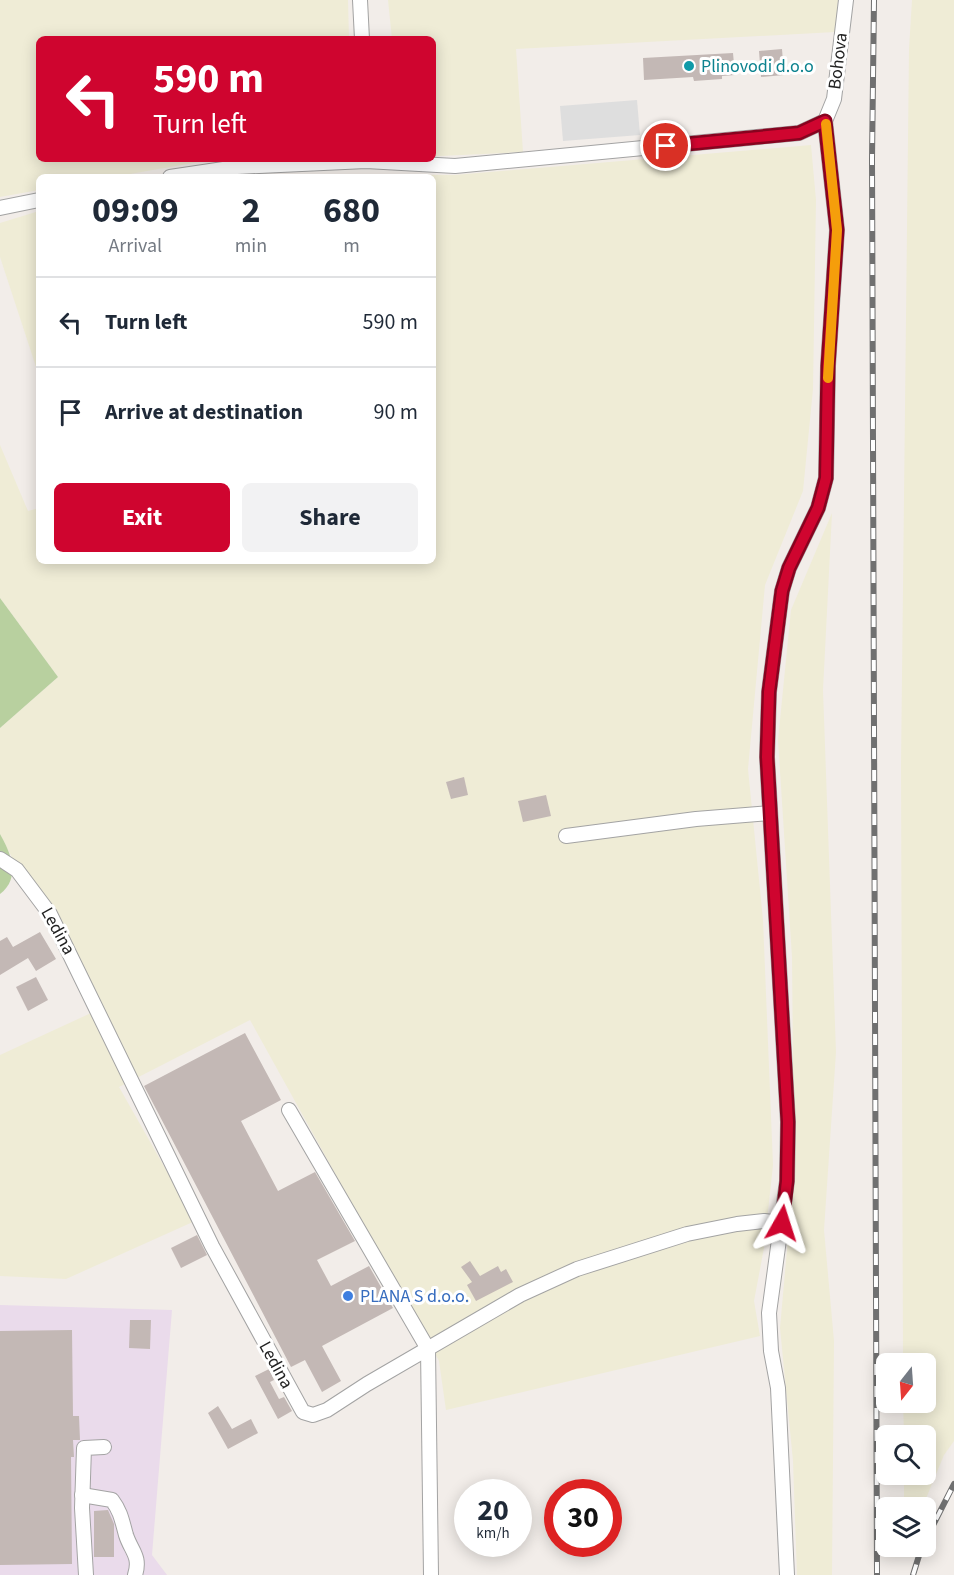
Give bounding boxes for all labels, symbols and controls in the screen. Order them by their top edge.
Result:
street label: Bohova [822,31,854,91]
text: 590 m [153,49,264,109]
place label: Plinovodi d.o.o [701,54,814,79]
marker: Plinovodi d.o.o [682,59,696,73]
icon: left [54,60,132,138]
text: Turn left [153,105,247,144]
pin [640,120,691,171]
icon: arrive [649,129,682,162]
text: 09:09 [92,185,179,236]
text: 2 [241,185,260,236]
text: 680 [323,185,380,236]
text: Arrival [108,232,162,260]
text: min [235,232,267,260]
text: m [343,232,360,260]
icon: left [54,306,87,339]
text: Turn left [105,306,187,338]
text: 590 m [363,306,418,338]
icon: arrive [54,396,87,429]
text: Arrive at destination [105,396,303,428]
text: 90 m [373,396,418,428]
button: Exit [54,483,230,552]
button: Share [242,483,418,552]
street label: Ledina [35,903,81,959]
position arrow [750,1191,814,1255]
place label: PLANA S d.o.o. [360,1284,469,1309]
marker: PLANA S d.o.o. [341,1289,355,1303]
street label: Ledina [253,1337,299,1393]
north arrow [876,1353,936,1413]
map controls [876,1353,936,1557]
button: search [876,1425,936,1485]
speed limit sign: 30 [544,1479,622,1557]
text: 20 [477,1489,509,1532]
button: layers [876,1497,936,1557]
text: km/h [476,1523,510,1544]

